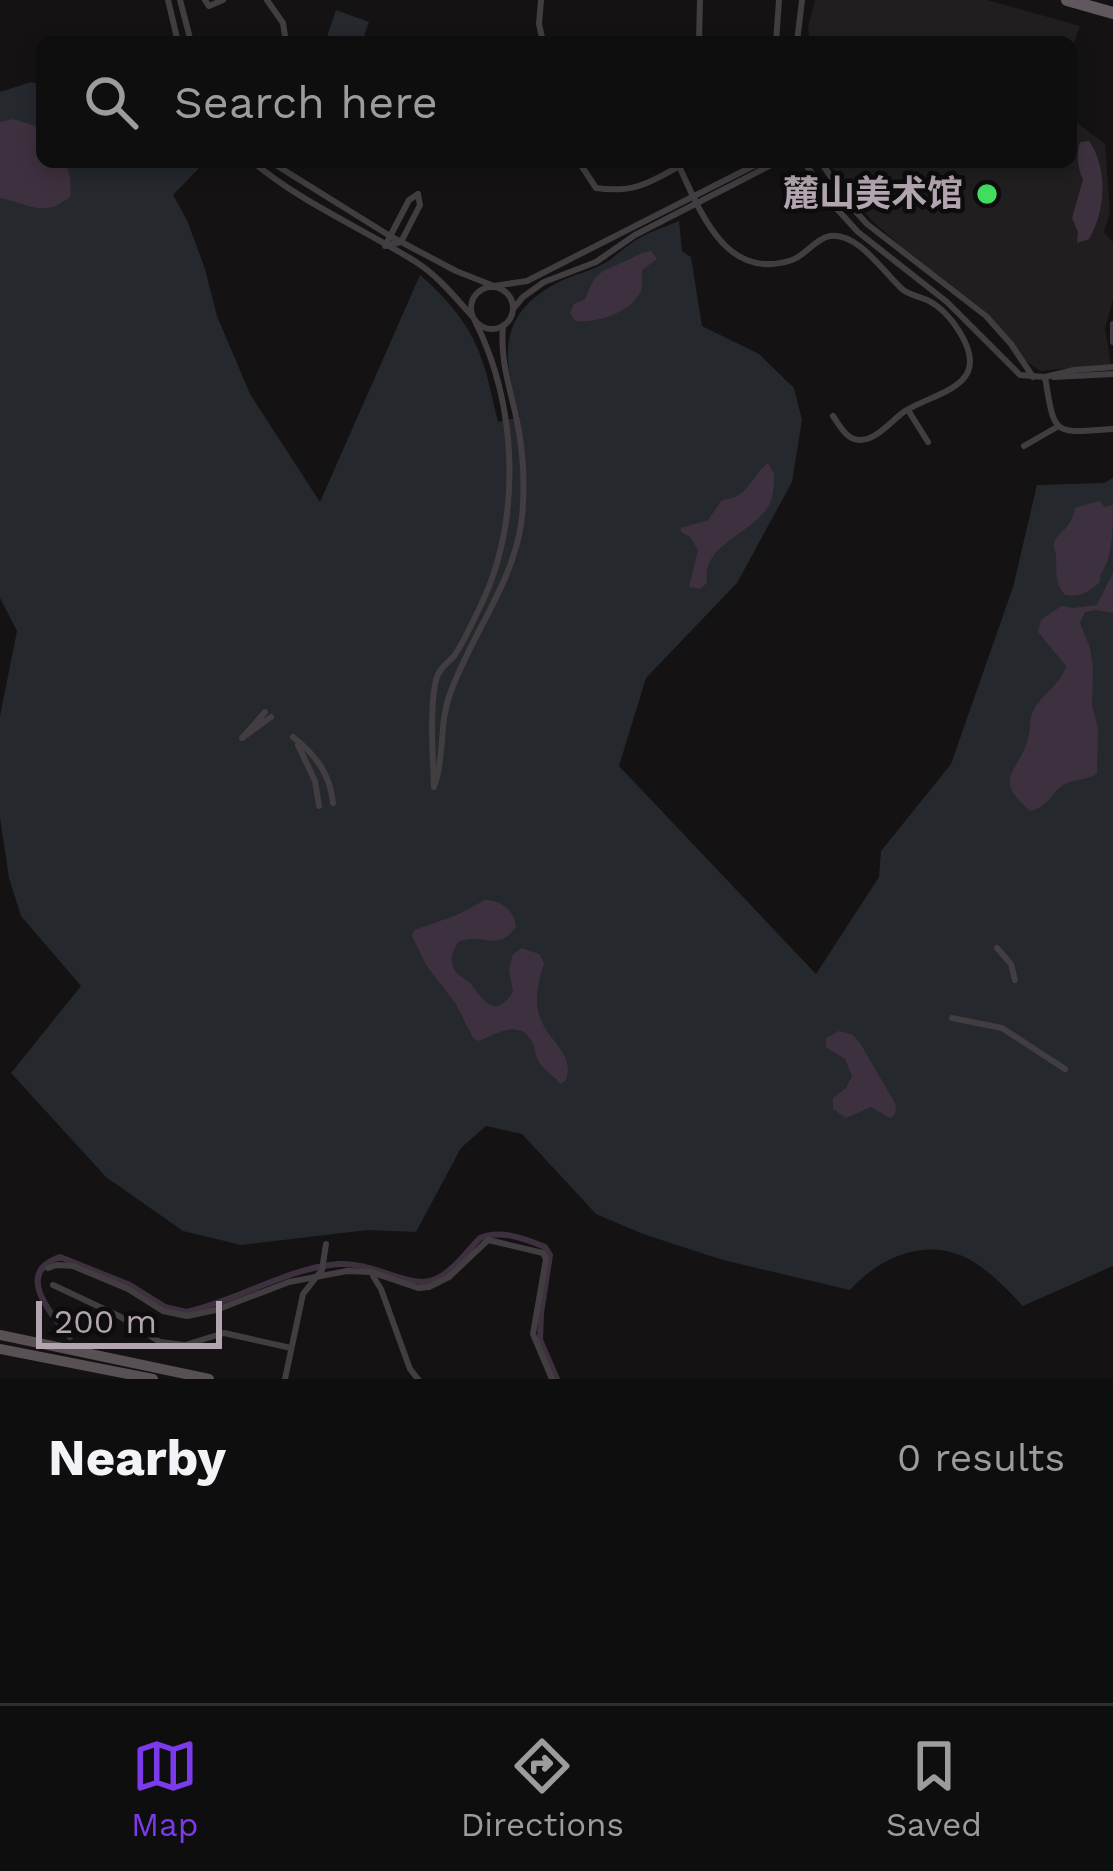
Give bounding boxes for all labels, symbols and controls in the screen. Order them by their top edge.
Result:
search box [36,36,1077,168]
icon: search [78,69,144,135]
text: Search here [174,76,438,129]
place label: 麓山美术馆 [783,173,963,215]
marker: 麓山美术馆 [974,181,1000,207]
scale bar [36,1295,222,1348]
text: 200 m [54,1302,157,1341]
text: Nearby [48,1428,226,1487]
text: 0 results [897,1435,1065,1480]
tab: Map [131,1733,198,1844]
tab: Directions [461,1733,624,1844]
tab: Saved [886,1733,982,1844]

